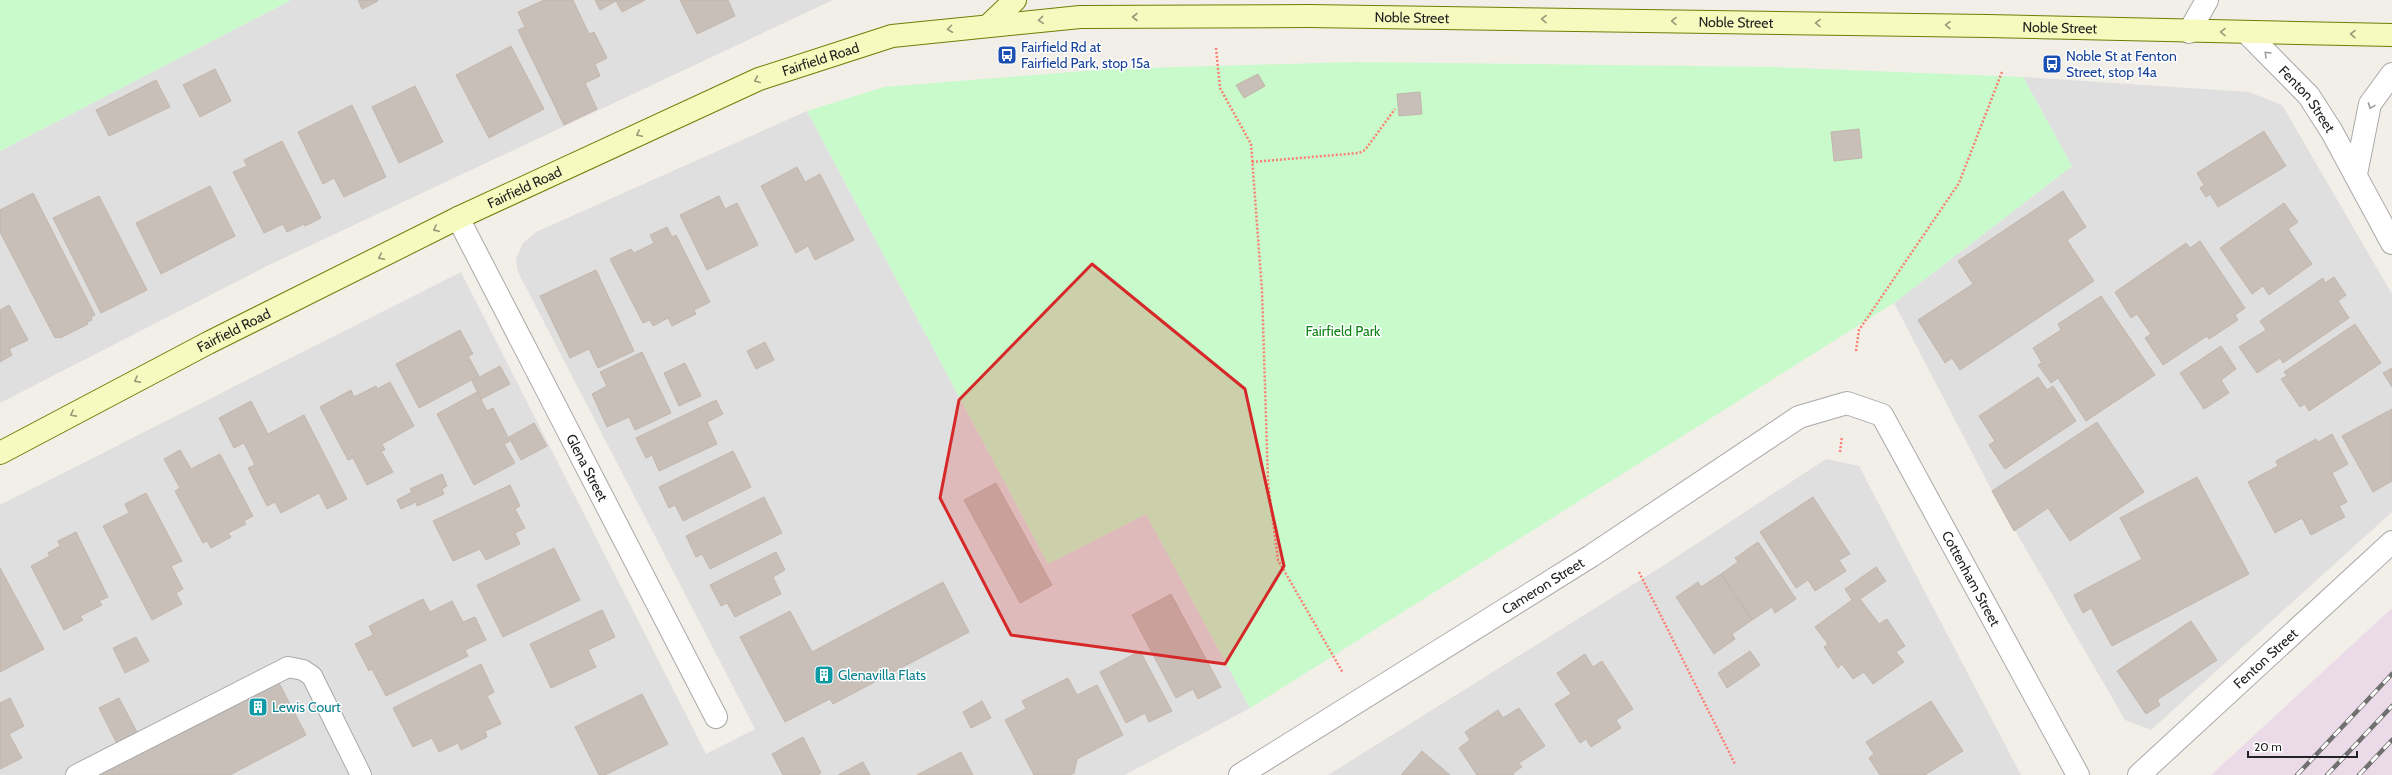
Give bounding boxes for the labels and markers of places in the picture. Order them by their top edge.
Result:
place label: Fairfield Rd at Fairfield Park, stop 15a [1021,38,1150,72]
bus stop icon: Fairfield Rd at Fairfield Park, stop 15a [996,44,1018,66]
place label: Noble St at Fenton Street, stop 14a [2066,47,2177,81]
bus stop icon: Noble St at Fenton Street, stop 14a [2041,53,2063,75]
building icon: Glenavilla Flats [813,664,835,686]
place label: Glenavilla Flats [838,666,926,684]
building icon: Lewis Court [247,696,269,718]
place label: Lewis Court [272,698,341,716]

